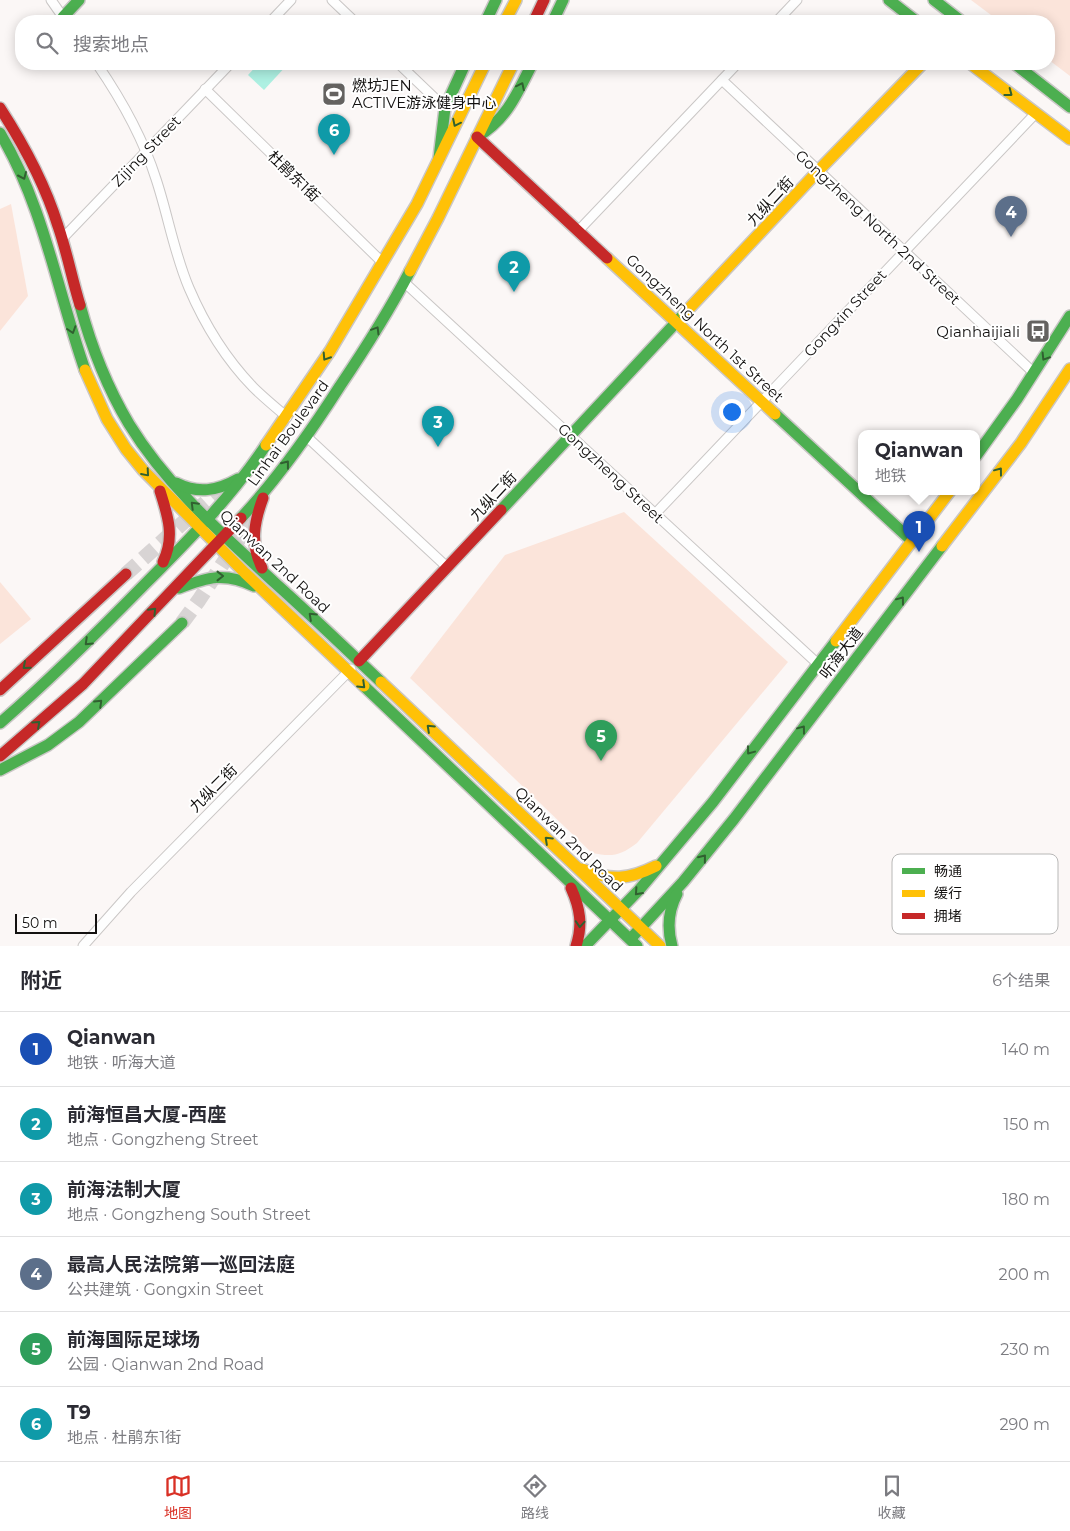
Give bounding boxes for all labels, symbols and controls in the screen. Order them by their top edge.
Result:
search box [15,15,1055,70]
icon: search [33,29,61,57]
text: 搜索地点 [73,33,149,56]
place label: 燃坊JEN ACTIVE游泳健身中心 [352,76,496,112]
sports icon: 燃坊JEN ACTIVE游泳健身中心 [321,81,347,107]
one-way arrow [515,82,525,91]
one-way arrow [1004,87,1013,96]
street label: Zijing Street [107,111,185,191]
pin: 6 [318,114,350,155]
one-way arrow [451,118,462,127]
street label: Gongzheng North 2nd Street [792,145,964,309]
street label: 杜鹃东1街 [264,146,324,206]
one-way arrow [16,171,27,180]
street label: 九纵二街 [743,173,797,229]
pin: 4 [995,196,1027,237]
street label: Gongzheng North 1st Street [622,250,788,406]
pin: 2 [498,251,530,292]
street label: Gongxin Street [800,265,890,361]
bus stop icon: Qianhaijiali [1025,318,1051,344]
place label: Qianhaijiali [936,322,1020,341]
one-way arrow [66,326,76,334]
one-way arrow [370,326,380,335]
one-way arrow [323,352,333,361]
one-way arrow [1041,352,1051,361]
street label: Linhai Boulevard [243,376,333,490]
your location [719,399,745,425]
pin: 3 [422,406,454,447]
street label: Gongzheng Street [554,419,668,527]
popup [858,430,980,495]
text: Qianwan [875,439,963,462]
one-way arrow [280,461,288,470]
text: 地铁 [875,466,907,485]
one-way arrow [140,468,149,477]
street label: 九纵二街 [466,468,520,524]
one-way arrow [994,468,1002,477]
one-way arrow [191,502,200,511]
street label: Qianwan 2nd Road [216,505,334,617]
pin: 1 [903,511,935,552]
one-way arrow [216,571,224,581]
one-way arrow [895,596,904,606]
one-way arrow [147,607,156,616]
one-way arrow [309,613,318,622]
street label: 听海大道 [815,623,867,683]
one-way arrow [85,636,94,645]
one-way arrow [22,661,31,670]
one-way arrow [356,679,365,688]
one-way arrow [93,700,102,709]
pin: 5 [585,720,617,761]
one-way arrow [32,721,41,730]
one-way arrow [427,725,436,734]
one-way arrow [797,726,805,735]
one-way arrow [747,745,756,755]
street label: 九纵二街 [185,760,241,816]
street label: Qianwan 2nd Road [511,782,627,896]
one-way arrow [545,837,554,846]
one-way arrow [697,854,706,863]
legend [892,854,1058,934]
text: 畅通 [934,862,962,880]
text: 缓行 [934,884,962,902]
one-way arrow [635,886,644,895]
text: 拥堵 [934,907,962,925]
scale bar [15,911,98,934]
text: 50 m [22,914,58,932]
one-way arrow [575,921,586,929]
text: 附近 [20,968,62,993]
text: 6个结果 [992,971,1050,990]
text: Qianwan [67,1026,156,1049]
text: 1 [33,1040,39,1059]
text: 140 m [1002,1040,1050,1059]
text: 地铁 · 听海大道 [67,1053,175,1072]
text: 前海恒昌大厦-西座 [67,1103,226,1126]
text: 2 [31,1115,41,1134]
text: 150 m [1003,1115,1050,1134]
text: 地点 · Gongzheng Street [67,1130,259,1149]
text: 前海法制大厦 [67,1178,181,1201]
text: 3 [31,1190,41,1209]
text: 180 m [1002,1190,1050,1209]
text: 地点 · Gongzheng South Street [67,1205,311,1224]
text: 最高人民法院第一巡回法庭 [67,1253,295,1276]
text: 4 [30,1265,42,1284]
text: 200 m [999,1265,1050,1284]
text: 公共建筑 · Gongxin Street [67,1280,264,1299]
text: 前海国际足球场 [67,1328,200,1351]
text: 5 [31,1340,41,1359]
text: 230 m [1000,1340,1050,1359]
text: 公园 · Qianwan 2nd Road [67,1355,264,1374]
text: T9 [67,1401,91,1424]
text: 6 [31,1415,41,1434]
text: 290 m [999,1415,1050,1434]
text: 地点 · 杜鹃东1街 [67,1428,181,1447]
tab: 地图 [164,1472,192,1522]
tab: 路线 [521,1472,549,1522]
tab: 收藏 [878,1472,906,1522]

